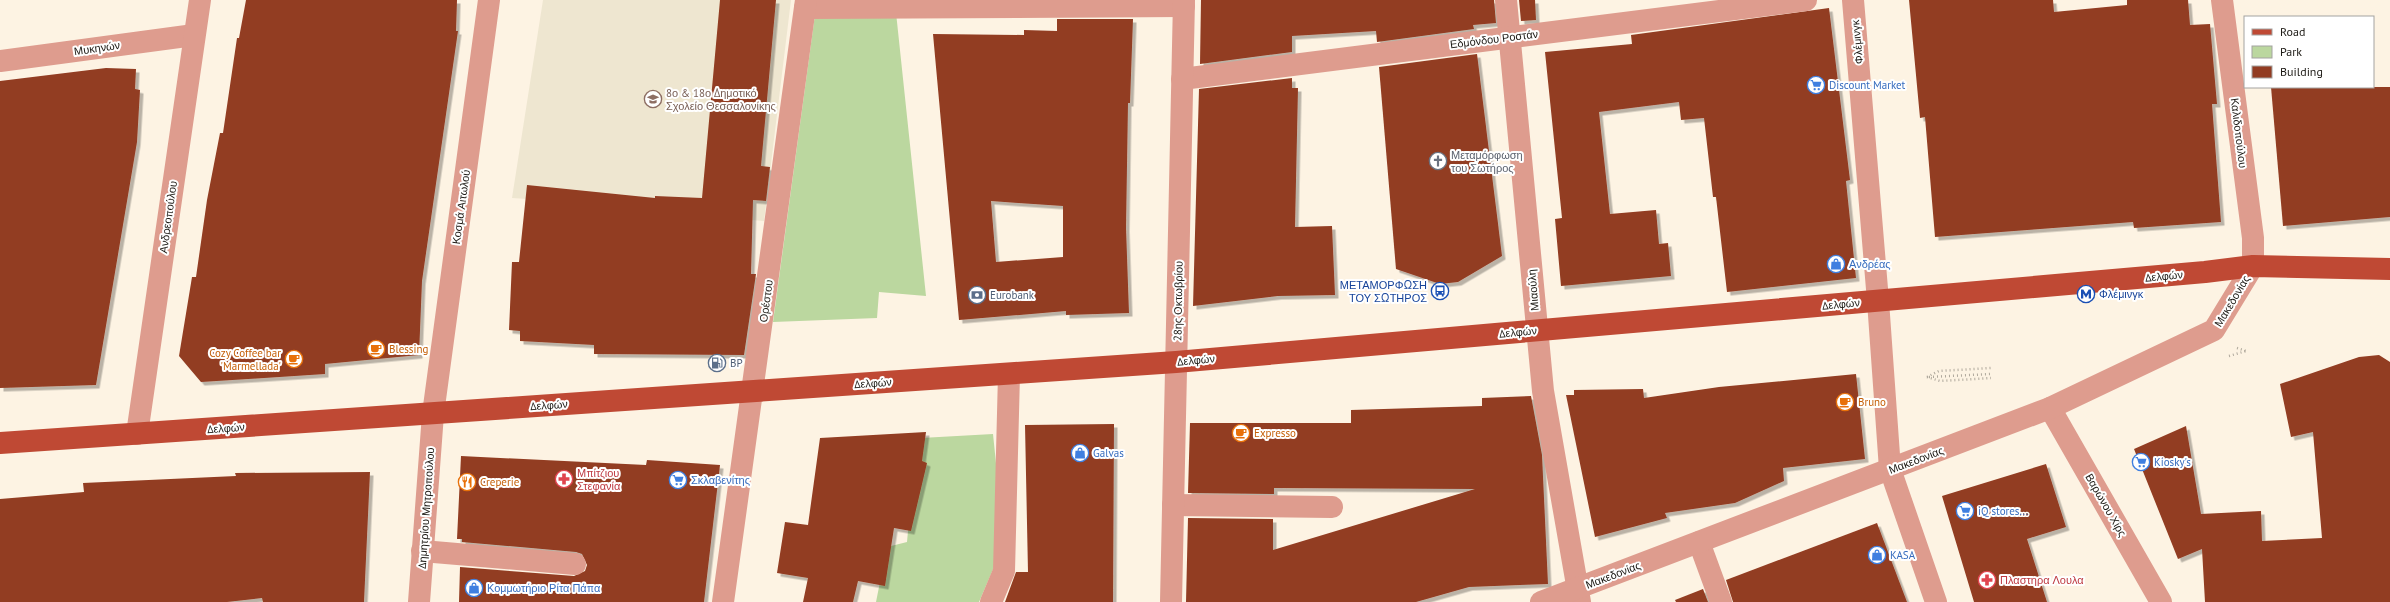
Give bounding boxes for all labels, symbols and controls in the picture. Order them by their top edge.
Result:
legend [2244,16,2374,88]
street label: Φλέμινγκ [1848,19,1866,65]
text: Road [2280,24,2305,39]
street label: Εδμόνδου Ροστάν [1449,27,1539,51]
street label: Μυκηνών [73,38,121,58]
text: Park [2280,44,2302,59]
text: Building [2280,64,2323,79]
supermarket icon: Discount Market [1806,75,1826,95]
place label: Discount Market [1829,78,1906,92]
place label: 8ο & 18ο Δημοτικό Σχολείο Θεσσαλονίκης [666,86,776,113]
school or university icon: 8ο & 18ο Δημοτικό Σχολείο Θεσσαλονίκης [643,89,663,109]
street label: Καλιδοπούλου [2228,97,2250,169]
place label: Μεταμόρφωση του Σωτήρος [1451,148,1523,175]
church icon: Μεταμόρφωση του Σωτήρος [1428,151,1448,171]
street label: Κοσμά Αιτωλού [449,169,473,245]
street label: Ανδρεοπούλου [156,180,180,254]
shop icon: Ανδρέας [1826,254,1846,274]
place label: Ανδρέας [1849,257,1891,271]
street label: 28ης Οκτωβρίου [1170,261,1186,341]
street label: Δελφών [2145,267,2184,285]
street label: Μιαούλη [1524,269,1542,311]
street label: Μακεδονίας [2211,273,2253,329]
place label: ΜΕΤΑΜΟΡΦΩΣΗ ΤΟΥ ΣΩΤΗΡΟΣ [1340,278,1427,305]
street label: Ορέστου [756,279,776,323]
bus stop icon: ΜΕΤΑΜΟΡΦΩΣΗ ΤΟΥ ΣΩΤΗΡΟΣ [1430,281,1450,301]
metro station icon: Φλέμινγκ [2076,284,2096,304]
bank icon: Eurobank [967,285,987,305]
place label: Φλέμινγκ [2099,287,2144,301]
place label: Eurobank [990,288,1035,302]
street label: Δελφών [1822,295,1861,313]
street label: Δελφών [1499,323,1538,341]
cafe icon: Blessing [366,339,386,359]
place label: Blessing [389,342,428,356]
place label: Cozy Coffee bar 'Marmellada' [209,346,281,373]
cafe icon: Cozy Coffee bar 'Marmellada' [284,349,304,369]
street label: Δελφών [1177,351,1216,369]
fuel station icon: BP [707,353,727,373]
place label: BP [730,356,743,370]
street label: Δελφών [854,375,893,391]
cafe icon: Bruno [1835,392,1855,412]
place label: Bruno [1858,395,1886,409]
street label: Δελφών [530,397,569,413]
street label: Δελφών [207,420,246,436]
cafe icon: Expresso [1231,423,1251,443]
place label: Expresso [1254,426,1296,440]
shop icon: Galvas [1070,443,1090,463]
street label: Μακεδονίας [1887,443,1945,477]
place label: Galvas [1093,446,1124,460]
street label: Δημητρίου Μητροπούλου [415,447,437,569]
supermarket icon: Kiosky's [2131,452,2151,472]
place label: Kiosky's [2154,455,2191,469]
place label: Μπίτζιου Στεφανία [577,466,621,493]
pharmacy icon: Μπίτζιου Στεφανία [554,469,574,489]
supermarket icon: Σκλαβενίτης [668,470,688,490]
street label: Βαρώνου Χίρς [2082,471,2130,539]
restaurant icon: Creperie [457,472,477,492]
place label: Σκλαβενίτης [691,473,750,487]
place label: Creperie [480,475,520,489]
supermarket icon: iQ stores... [1955,501,1975,521]
place label: iQ stores... [1978,504,2028,518]
shop icon: KASA [1867,545,1887,565]
place label: KASA [1890,548,1916,562]
street label: Μακεδονίας [1584,558,1642,592]
pharmacy icon: Πλαστηρα Λουλα [1977,570,1997,590]
place label: Πλαστηρα Λουλα [2000,573,2084,587]
shop icon: Κομμωτήριο Ρίτα Πάπα [464,578,484,598]
place label: Κομμωτήριο Ρίτα Πάπα [487,581,601,595]

